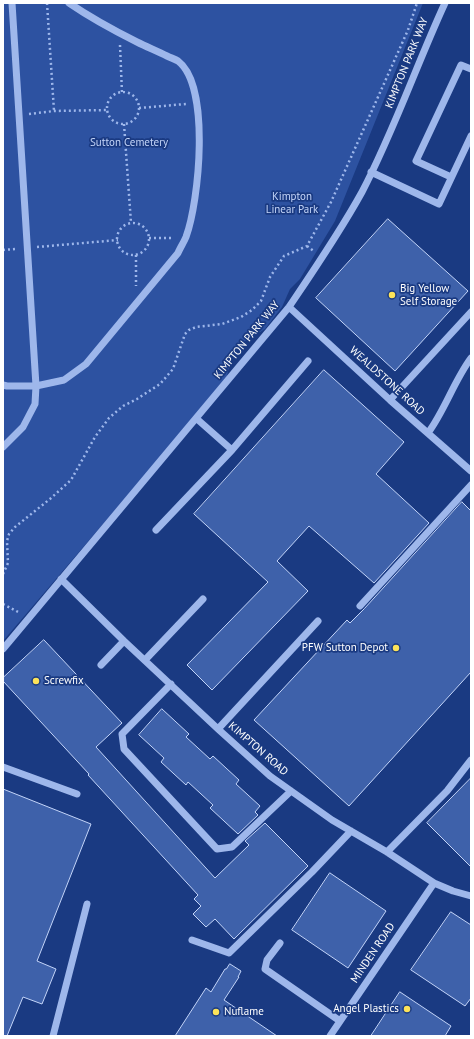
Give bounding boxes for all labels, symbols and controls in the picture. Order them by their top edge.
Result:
street label: KIMPTON PARK WAY [383,16,431,110]
park label: Sutton Cemetery [90,136,168,150]
park label: Kimpton Linear Park [266,190,318,216]
place label: Big Yellow Self Storage [400,282,457,308]
marker: Big Yellow Self Storage [387,290,397,300]
street label: KIMPTON PARK WAY [211,298,283,382]
street label: WEALDSTONE ROAD [347,344,427,418]
place label: PFW Sutton Depot [302,641,388,655]
marker: PFW Sutton Depot [391,643,401,653]
place label: Screwfix [44,674,84,688]
marker: Screwfix [31,676,41,686]
street label: KIMPTON ROAD [225,719,291,779]
street label: MINDEN ROAD [348,920,398,986]
place label: Angel Plastics [333,1002,399,1016]
marker: Angel Plastics [402,1004,412,1014]
place label: Nuflame [224,1005,264,1019]
marker: Nuflame [211,1007,221,1017]

